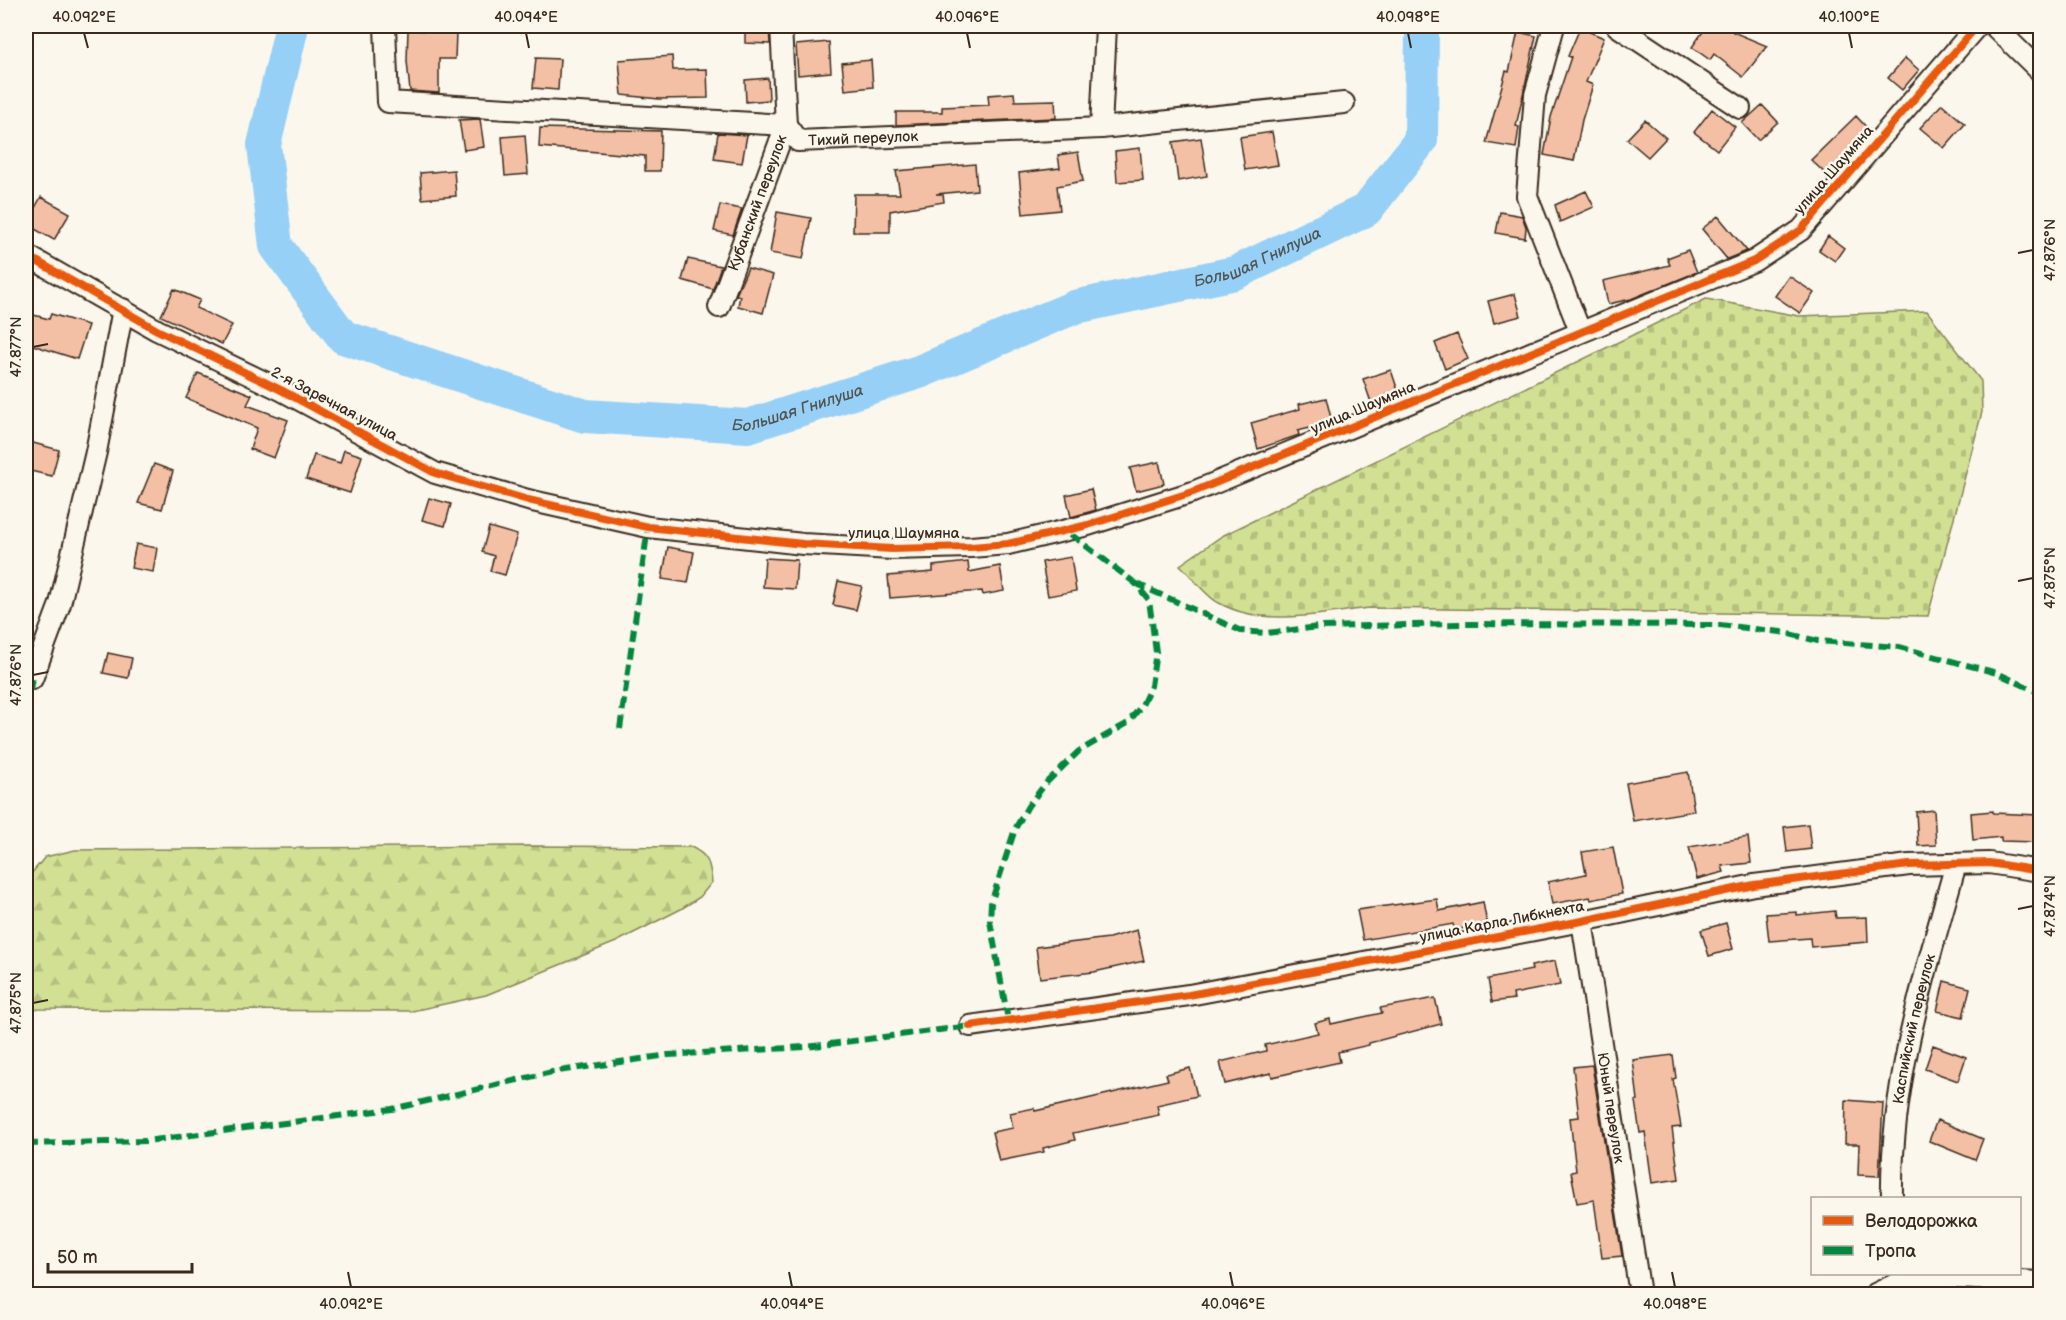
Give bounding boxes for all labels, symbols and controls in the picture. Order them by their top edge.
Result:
text: 40.092°E [52,8,116,27]
text: 40.094°E [494,8,558,27]
text: 40.096°E [935,8,999,27]
text: 40.098°E [1376,8,1440,27]
text: 40.100°E [1818,8,1880,27]
street label: улица Шаумяна [1790,122,1878,218]
street label: Тихий переулок [808,126,919,150]
street label: Кубанский переулок [724,132,791,274]
text: 47.876°N [2041,219,2060,281]
water label: Большая Гнилуша [1192,223,1324,291]
text: 47.877°N [7,316,26,378]
street label: 2-я Заречная улица [268,363,400,445]
street label: улица Шаумяна [1308,377,1418,439]
water label: Большая Гнилуша [731,381,866,436]
street label: улица Шаумяна [848,524,960,543]
text: 47.875°N [2041,547,2060,609]
text: 47.876°N [7,644,26,706]
text: 47.874°N [2041,875,2060,937]
street label: улица Карла Либкнехта [1418,897,1586,947]
street label: Каспийский переулок [1889,952,1940,1105]
text: 47.875°N [7,972,26,1034]
street label: Юный переулок [1593,1051,1629,1164]
legend [1811,1197,2021,1275]
text: Велодорожка [1865,1211,1978,1232]
scale bar [48,1236,192,1274]
text: Тропа [1865,1241,1916,1262]
text: 50 m [57,1247,98,1268]
text: 40.092°E [319,1295,383,1314]
text: 40.094°E [760,1295,824,1314]
text: 40.096°E [1201,1295,1265,1314]
text: 40.098°E [1643,1295,1707,1314]

